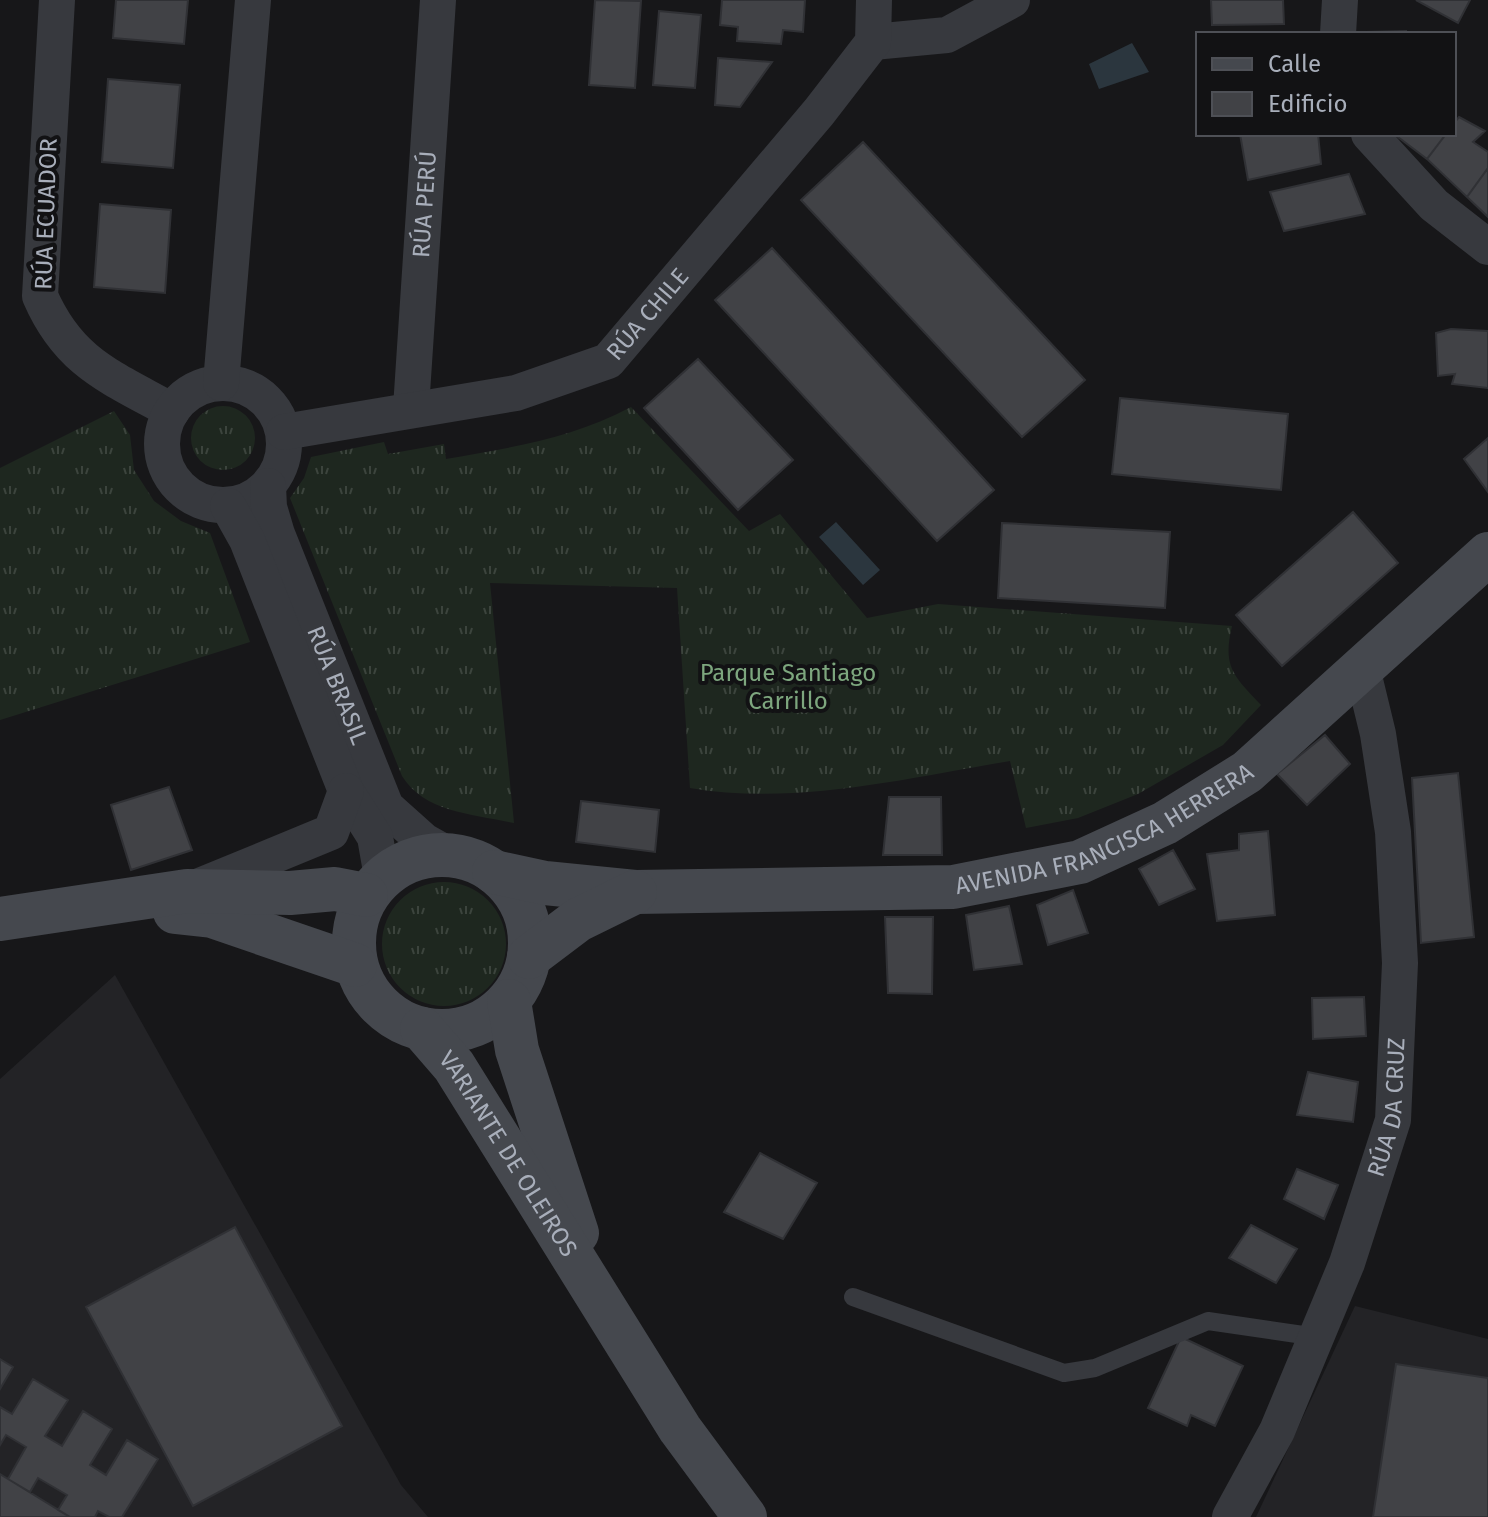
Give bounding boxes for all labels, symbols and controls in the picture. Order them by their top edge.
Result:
legend [1196,32,1456,136]
text: Calle [1268,50,1321,78]
text: Edificio [1268,90,1348,118]
street label: RÚA ECUADOR [28,138,63,290]
street label: RÚA PERÚ [407,150,442,259]
street label: RÚA CHILE [601,262,694,366]
street label: RÚA BRASIL [301,622,374,749]
park label: Parque Santiago Carrillo [700,659,876,715]
street label: AVENIDA FRANCISCA HERRERA [953,758,1259,900]
street label: RÚA DA CRUZ [1362,1037,1411,1180]
street label: VARIANTE DE OLEIROS [433,1045,583,1262]

